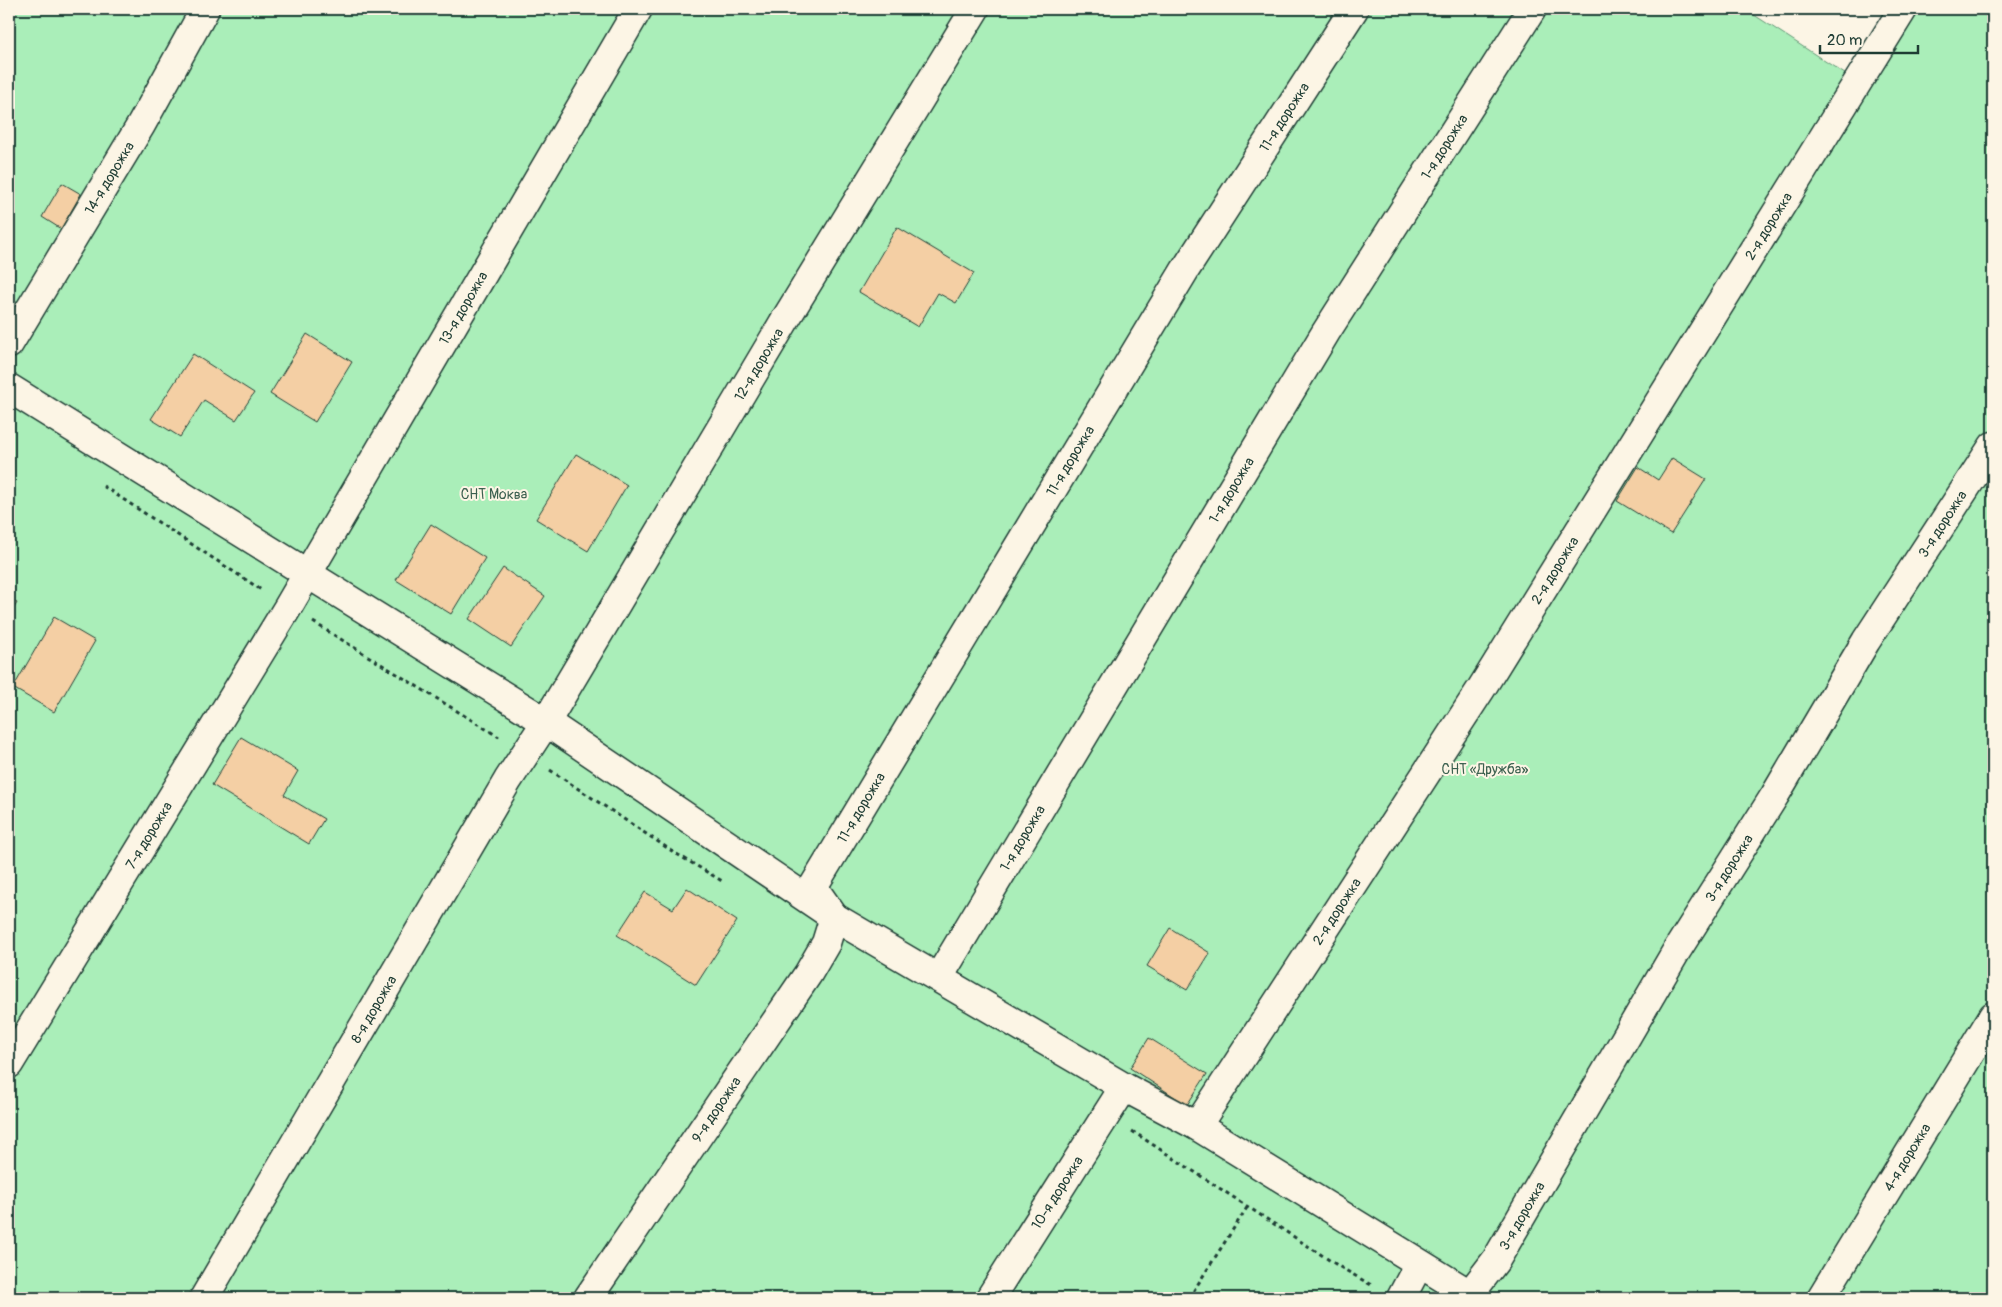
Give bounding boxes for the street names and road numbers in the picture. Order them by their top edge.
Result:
street label: 11-я дорожка [1256,79,1313,155]
street label: 1-я дорожка [1418,111,1472,183]
street label: 14-я дорожка [81,139,138,218]
street label: 2-я дорожка [1741,189,1796,263]
street label: 13-я дорожка [436,269,491,348]
street label: 12-я дорожка [731,325,787,404]
street label: 11-я дорожка [1043,423,1098,499]
street label: 1-я дорожка [1205,454,1258,526]
street label: 3-я дорожка [1915,487,1971,561]
street label: 2-я дорожка [1528,534,1582,607]
street label: 11-я дорожка [834,769,889,846]
street label: 7-я дорожка [122,799,176,872]
street label: 1-я дорожка [996,802,1049,874]
street label: 3-я дорожка [1702,831,1757,905]
street label: 2-я дорожка [1309,875,1365,948]
street label: 8-я дорожка [348,972,400,1046]
street label: 9-я дорожка [688,1074,745,1146]
street label: 4-я дорожка [1880,1120,1935,1194]
street label: 10-я дорожка [1028,1153,1087,1233]
street label: 3-я дорожка [1496,1179,1549,1253]

